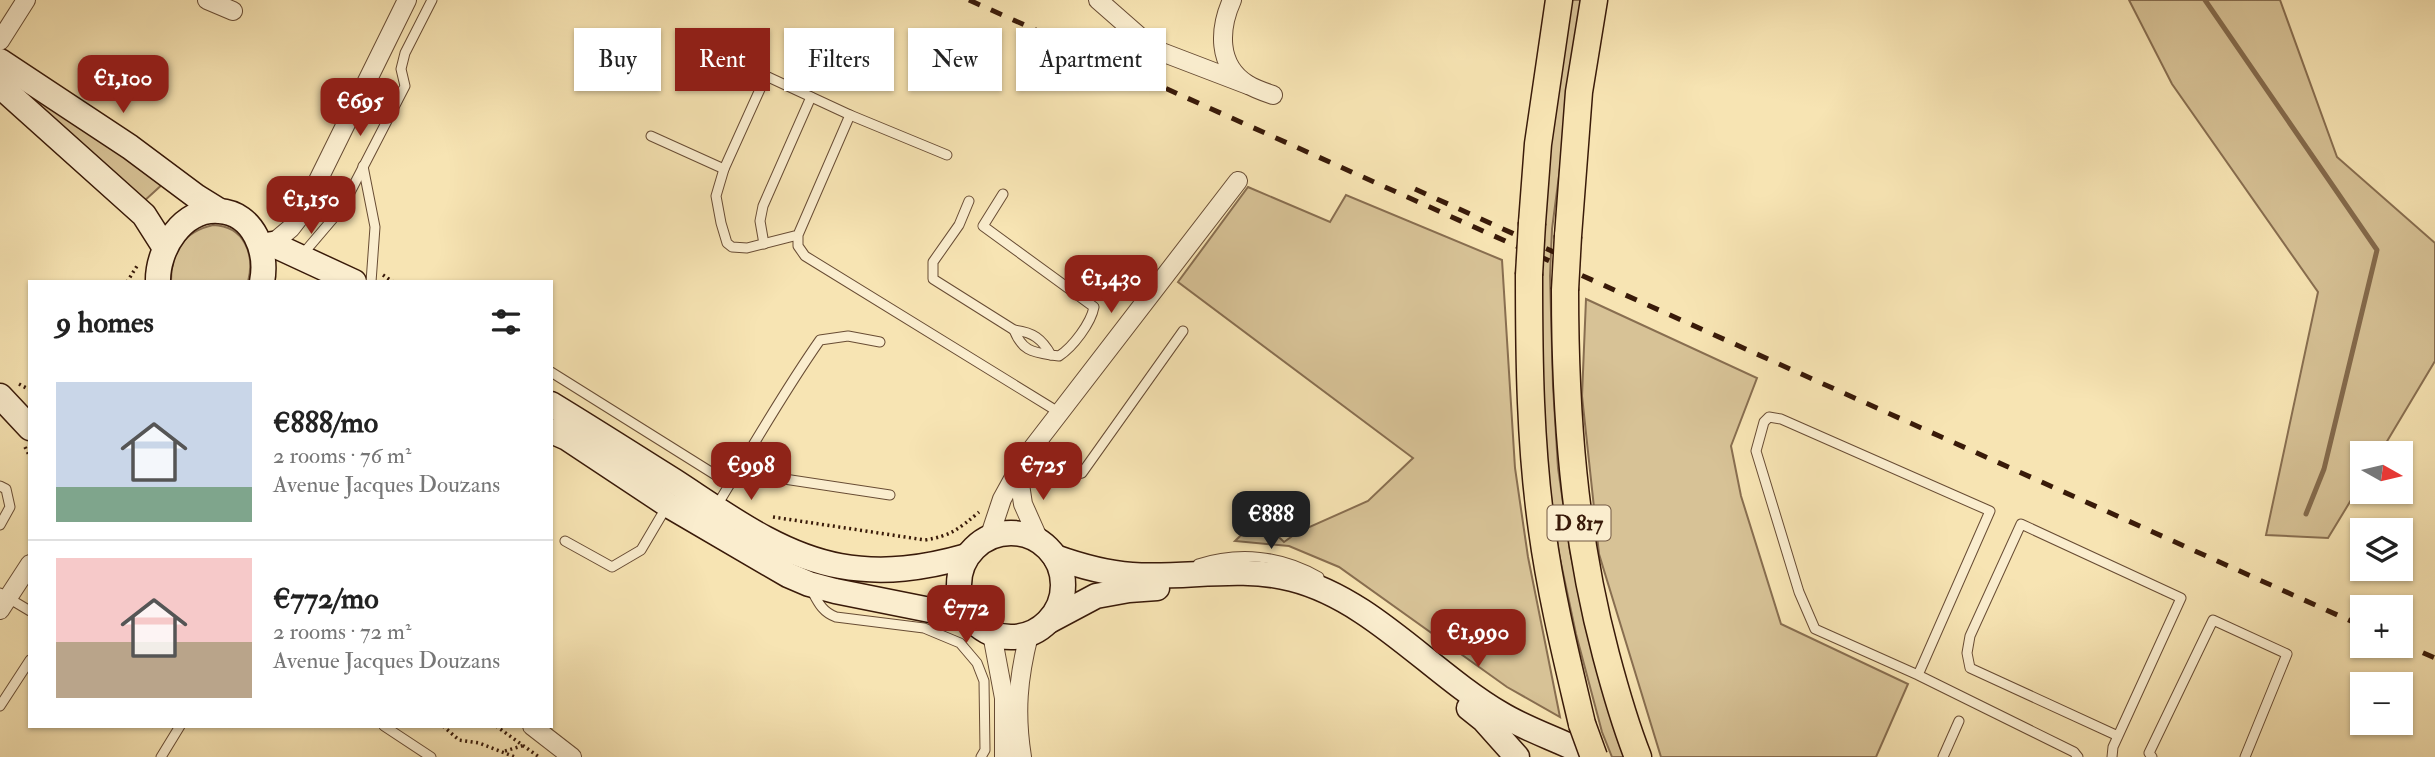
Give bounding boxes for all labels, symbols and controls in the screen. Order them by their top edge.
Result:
chip: Buy [574,28,661,91]
chip: Rent [675,28,770,91]
chip: Filters [784,28,894,91]
chip: New [908,28,1002,91]
chip: Apartment [1016,28,1166,91]
pin: €1,100 [66,55,180,115]
text: €1,100 [94,63,152,92]
pin: €695 [319,78,401,138]
text: €695 [337,86,383,115]
pin: €1,150 [254,176,368,236]
text: €1,150 [283,184,339,213]
pin: €1,430 [1054,256,1168,315]
text: €1,430 [1081,263,1141,292]
icon: filters [487,303,525,341]
text: 9 homes [56,304,154,341]
text: €888/mo [273,404,378,441]
icon: home [112,410,196,494]
text: 2 rooms · 76 m² [273,441,411,470]
north arrow [2350,441,2413,504]
map controls [2350,441,2413,735]
pin: €998 [710,442,792,502]
pin: €725 [1002,442,1084,502]
text: €998 [727,450,775,479]
text: €725 [1020,450,1066,479]
text: Avenue Jacques Douzans [273,470,500,499]
pin: €888 [1230,491,1312,551]
text: €888 [1248,499,1294,528]
road number: D 817 [1548,505,1610,540]
button: layers [2350,518,2413,581]
text: €772/mo [273,580,379,617]
icon: home [112,586,196,670]
pin: €772 [925,586,1007,645]
text: €772 [943,593,989,622]
button: + [2350,595,2413,658]
pin: €1,990 [1421,610,1535,669]
text: 2 rooms · 72 m² [273,617,411,646]
text: €1,990 [1447,617,1509,646]
text: Avenue Jacques Douzans [273,646,500,675]
button: − [2350,672,2413,735]

